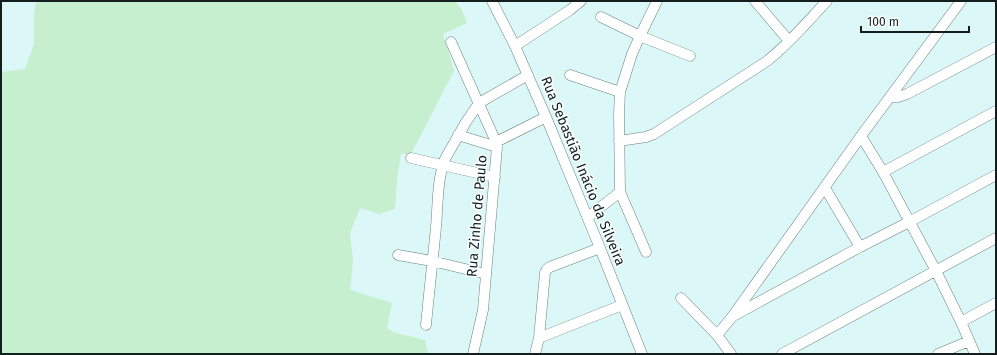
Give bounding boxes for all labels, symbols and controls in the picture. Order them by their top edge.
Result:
scale bar [861,8,969,34]
text: 100 m [867,15,899,29]
street label: Rua Sebastião Inácio da Silveira [537,74,629,268]
street label: Rua Zinho de Paulo [463,154,491,278]

